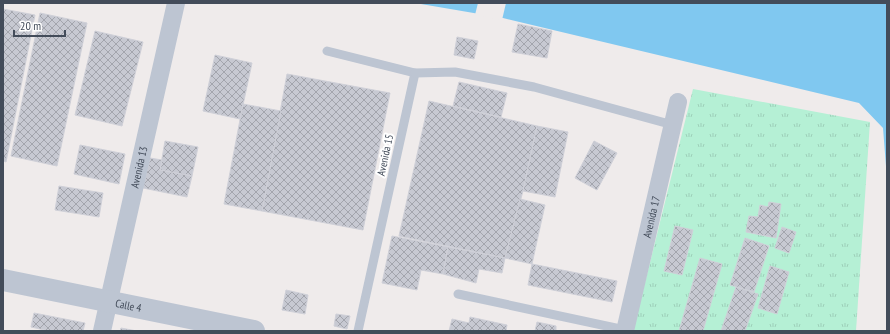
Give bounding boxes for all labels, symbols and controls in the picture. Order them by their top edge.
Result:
scale bar [14,12,65,38]
text: 20 m [20,18,41,33]
street label: Avenida 15 [374,133,396,177]
street label: Avenida 13 [127,145,150,189]
street label: Avenida 17 [640,195,663,239]
street label: Calle 4 [114,296,143,315]

